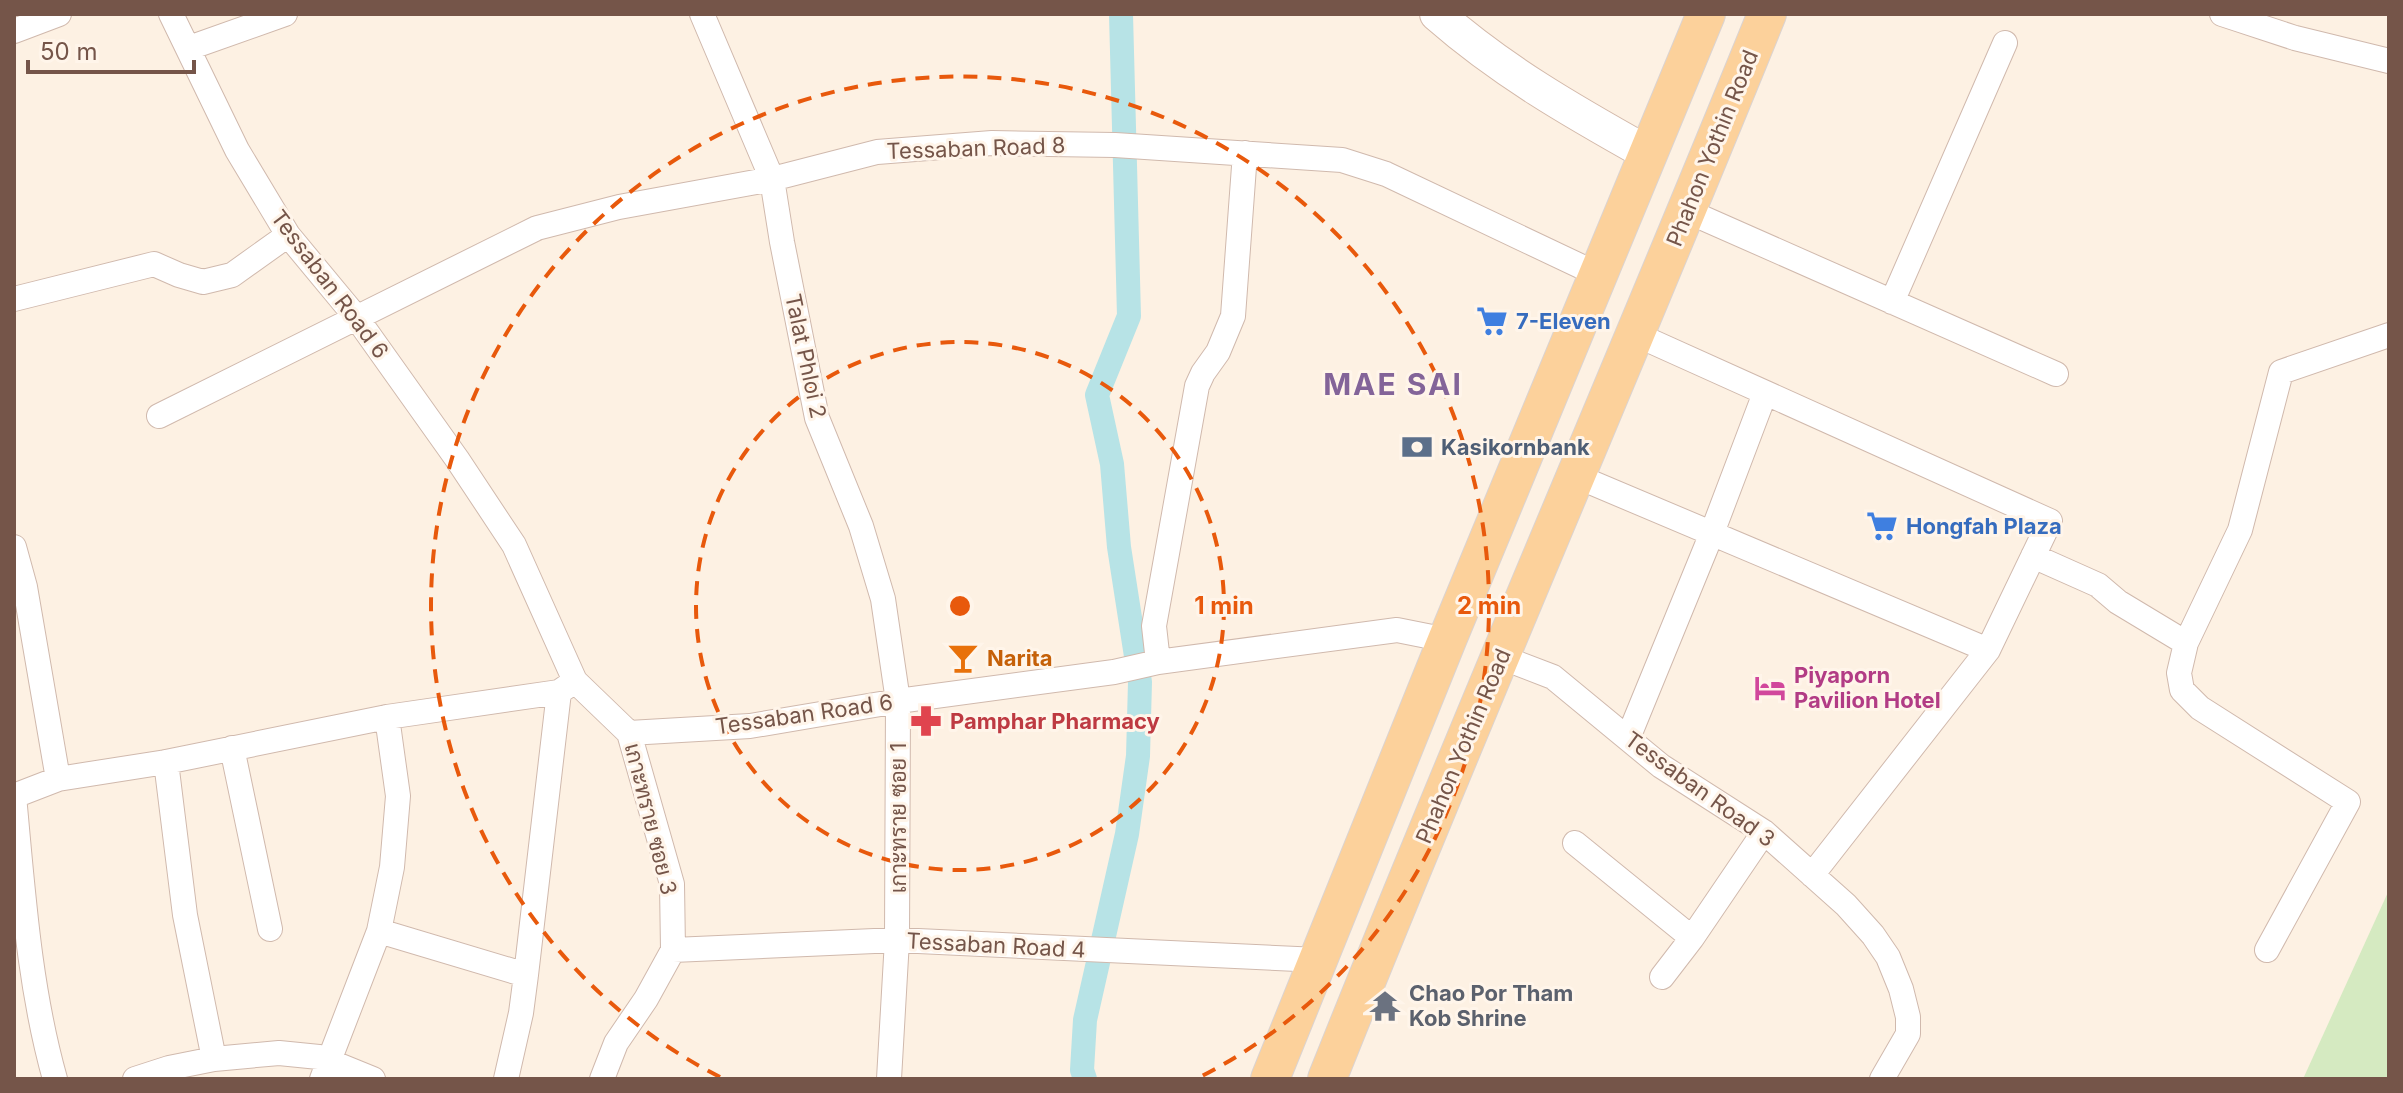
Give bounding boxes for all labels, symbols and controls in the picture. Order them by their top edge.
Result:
scale bar [28,24,194,74]
text: 50 m [40,37,98,66]
street label: Phahon Yothin Road [1661,46,1763,250]
street label: Tessaban Road 8 [886,132,1066,164]
street label: Tessaban Road 6 [266,205,394,363]
street label: Talat Phloi 2 [780,291,832,421]
supermarket icon: 7-Eleven [1475,304,1509,338]
place label: 7-Eleven [1516,308,1611,334]
district label: MAE SAI [1323,366,1463,402]
bank icon: Kasikornbank [1400,430,1434,464]
place label: Kasikornbank [1441,434,1590,460]
supermarket icon: Hongfah Plaza [1865,509,1899,543]
place label: Hongfah Plaza [1906,513,2062,539]
text: 1 min [1194,591,1254,620]
text: 2 min [1457,591,1521,620]
centre of rings [946,592,974,620]
bar icon: Narita [946,641,980,675]
place label: Narita [987,645,1053,671]
street label: Phahon Yothin Road [1410,645,1516,847]
place label: Piyaporn Pavilion Hotel [1794,662,1941,713]
hotel icon: Piyaporn Pavilion Hotel [1753,671,1787,705]
street label: Tessaban Road 6 [714,689,894,739]
pharmacy icon: Pamphar Pharmacy [909,704,943,738]
place label: Pamphar Pharmacy [950,708,1160,734]
street label: Tessaban Road 3 [1620,726,1780,852]
street label: เกาะทราย ซอย 3 [620,741,682,897]
street label: เกาะทราย ซอย 1 [885,743,911,893]
street label: Tessaban Road 4 [906,927,1086,963]
place label: Chao Por Tham Kob Shrine [1409,980,1573,1031]
temple icon: Chao Por Tham Kob Shrine [1368,989,1402,1023]

